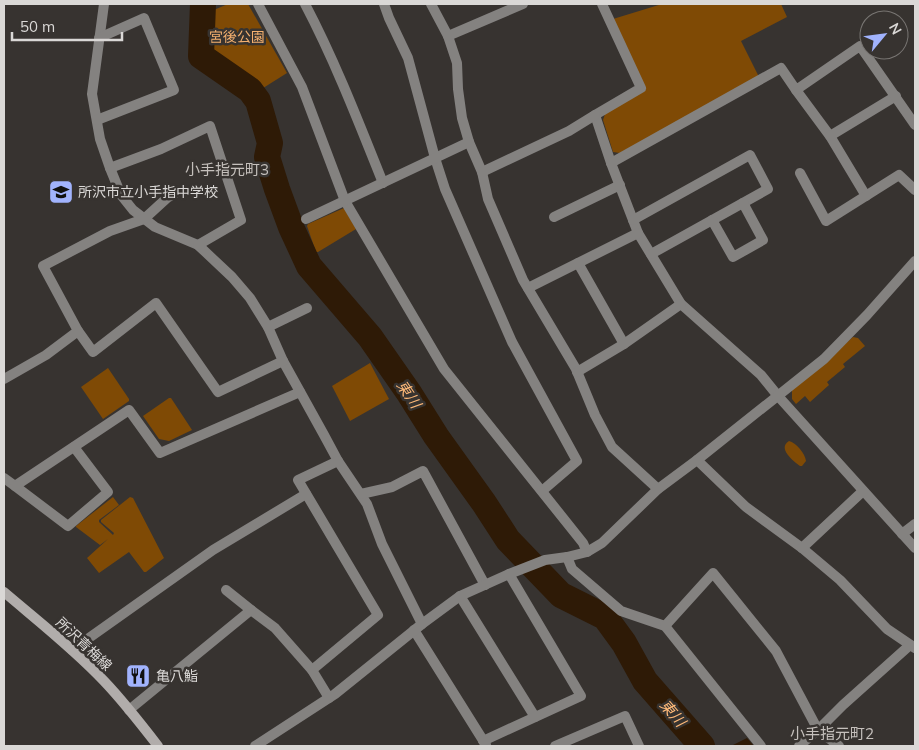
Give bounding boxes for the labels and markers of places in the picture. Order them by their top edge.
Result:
school or university icon: 所沢市立小手指中学校 [48,179,74,205]
place label: 所沢市立小手指中学校 [78,183,218,201]
restaurant icon: 亀八鮨 [125,663,151,689]
place label: 亀八鮨 [156,667,198,685]

